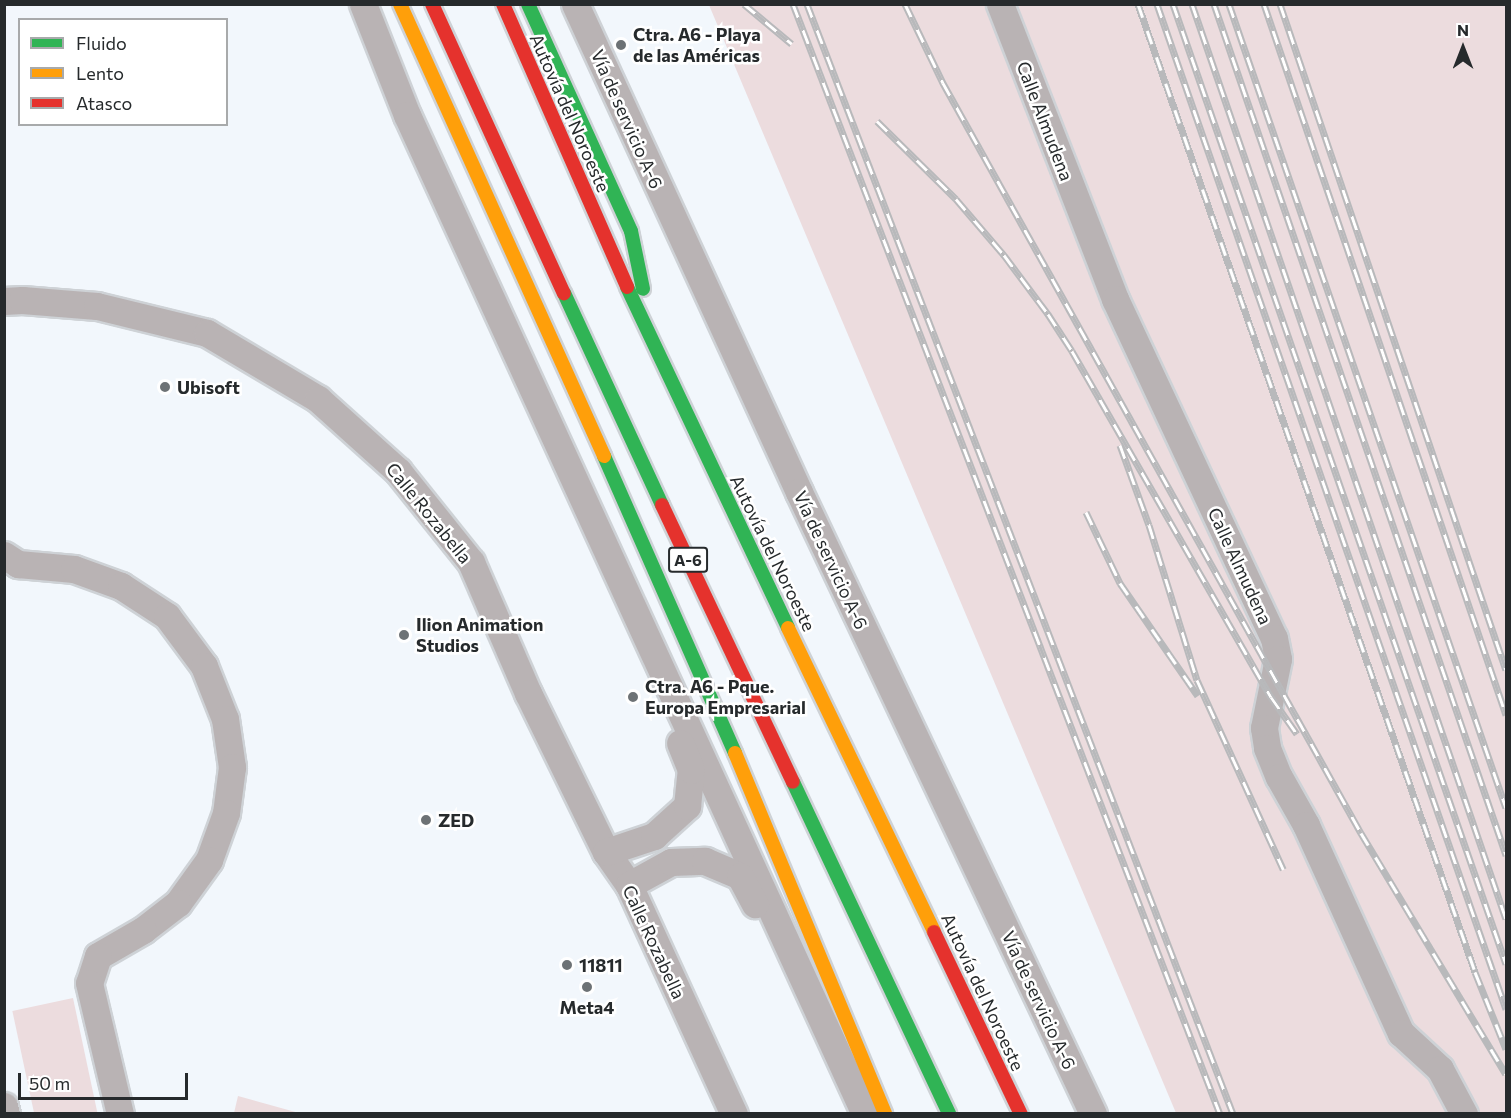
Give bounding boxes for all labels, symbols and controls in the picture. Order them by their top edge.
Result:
legend [18,18,228,126]
north arrow [1433,18,1493,78]
text: N [1457,20,1469,39]
place label: Ctra. A6 - Playa de las Américas [633,24,761,66]
street label: Autovía del Noroeste [525,31,615,195]
text: Fluido [76,32,127,54]
marker: Ctra. A6 - Playa de las Américas [614,38,628,52]
street label: Vía de servicio A-6 [587,46,667,192]
street label: Calle Almudena [1012,58,1078,184]
text: Lento [76,62,124,84]
text: Atasco [76,92,132,114]
place label: Ubisoft [177,376,240,398]
marker: Ubisoft [158,380,172,394]
street label: Calle Rozabella [382,458,476,568]
street label: Autovía del Noroeste [726,471,820,635]
street label: Vía de servicio A-6 [790,487,872,633]
street label: Calle Almudena [1204,504,1276,628]
road number: A-6 [667,547,709,573]
place label: Ilion Animation Studios [416,614,544,656]
marker: Ilion Animation Studios [397,628,411,642]
place label: Ctra. A6 - Pque. Europa Empresarial [645,676,806,718]
marker: Ctra. A6 - Pque. Europa Empresarial [626,690,640,704]
place label: ZED [438,809,474,831]
marker: ZED [419,813,433,827]
street label: Calle Rozabella [618,882,690,1002]
street label: Autovía del Noroeste [937,910,1029,1074]
street label: Vía de servicio A-6 [998,927,1080,1073]
place label: 11811 [579,954,623,976]
marker: 11811 [560,958,574,972]
marker: Meta4 [580,980,594,994]
place label: Meta4 [560,996,614,1018]
scale bar [21,1061,190,1099]
text: 50 m [29,1072,70,1094]

